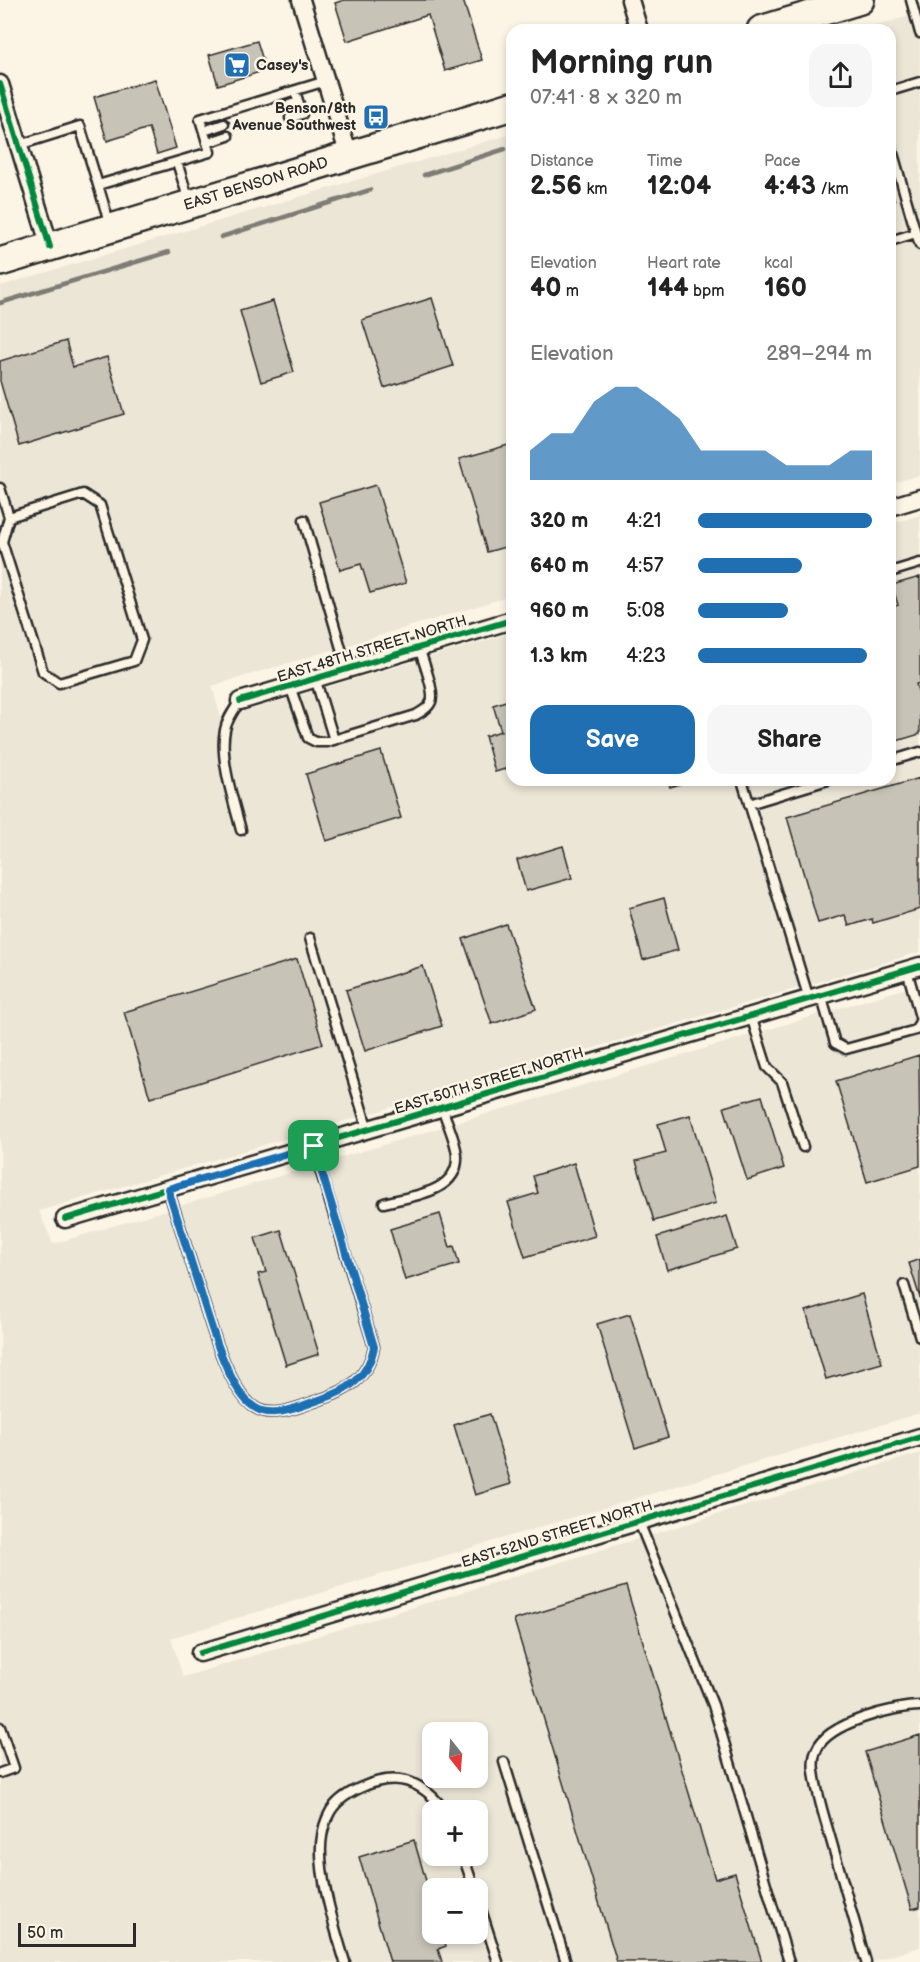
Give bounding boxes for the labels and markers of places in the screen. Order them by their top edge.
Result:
supermarket icon: Casey's [222,50,252,80]
place label: Casey's [256,56,308,75]
place label: Benson/8th Avenue Southwest [232,99,356,135]
bus stop icon: Benson/8th Avenue Southwest [361,102,391,132]
pin [288,1120,339,1171]

